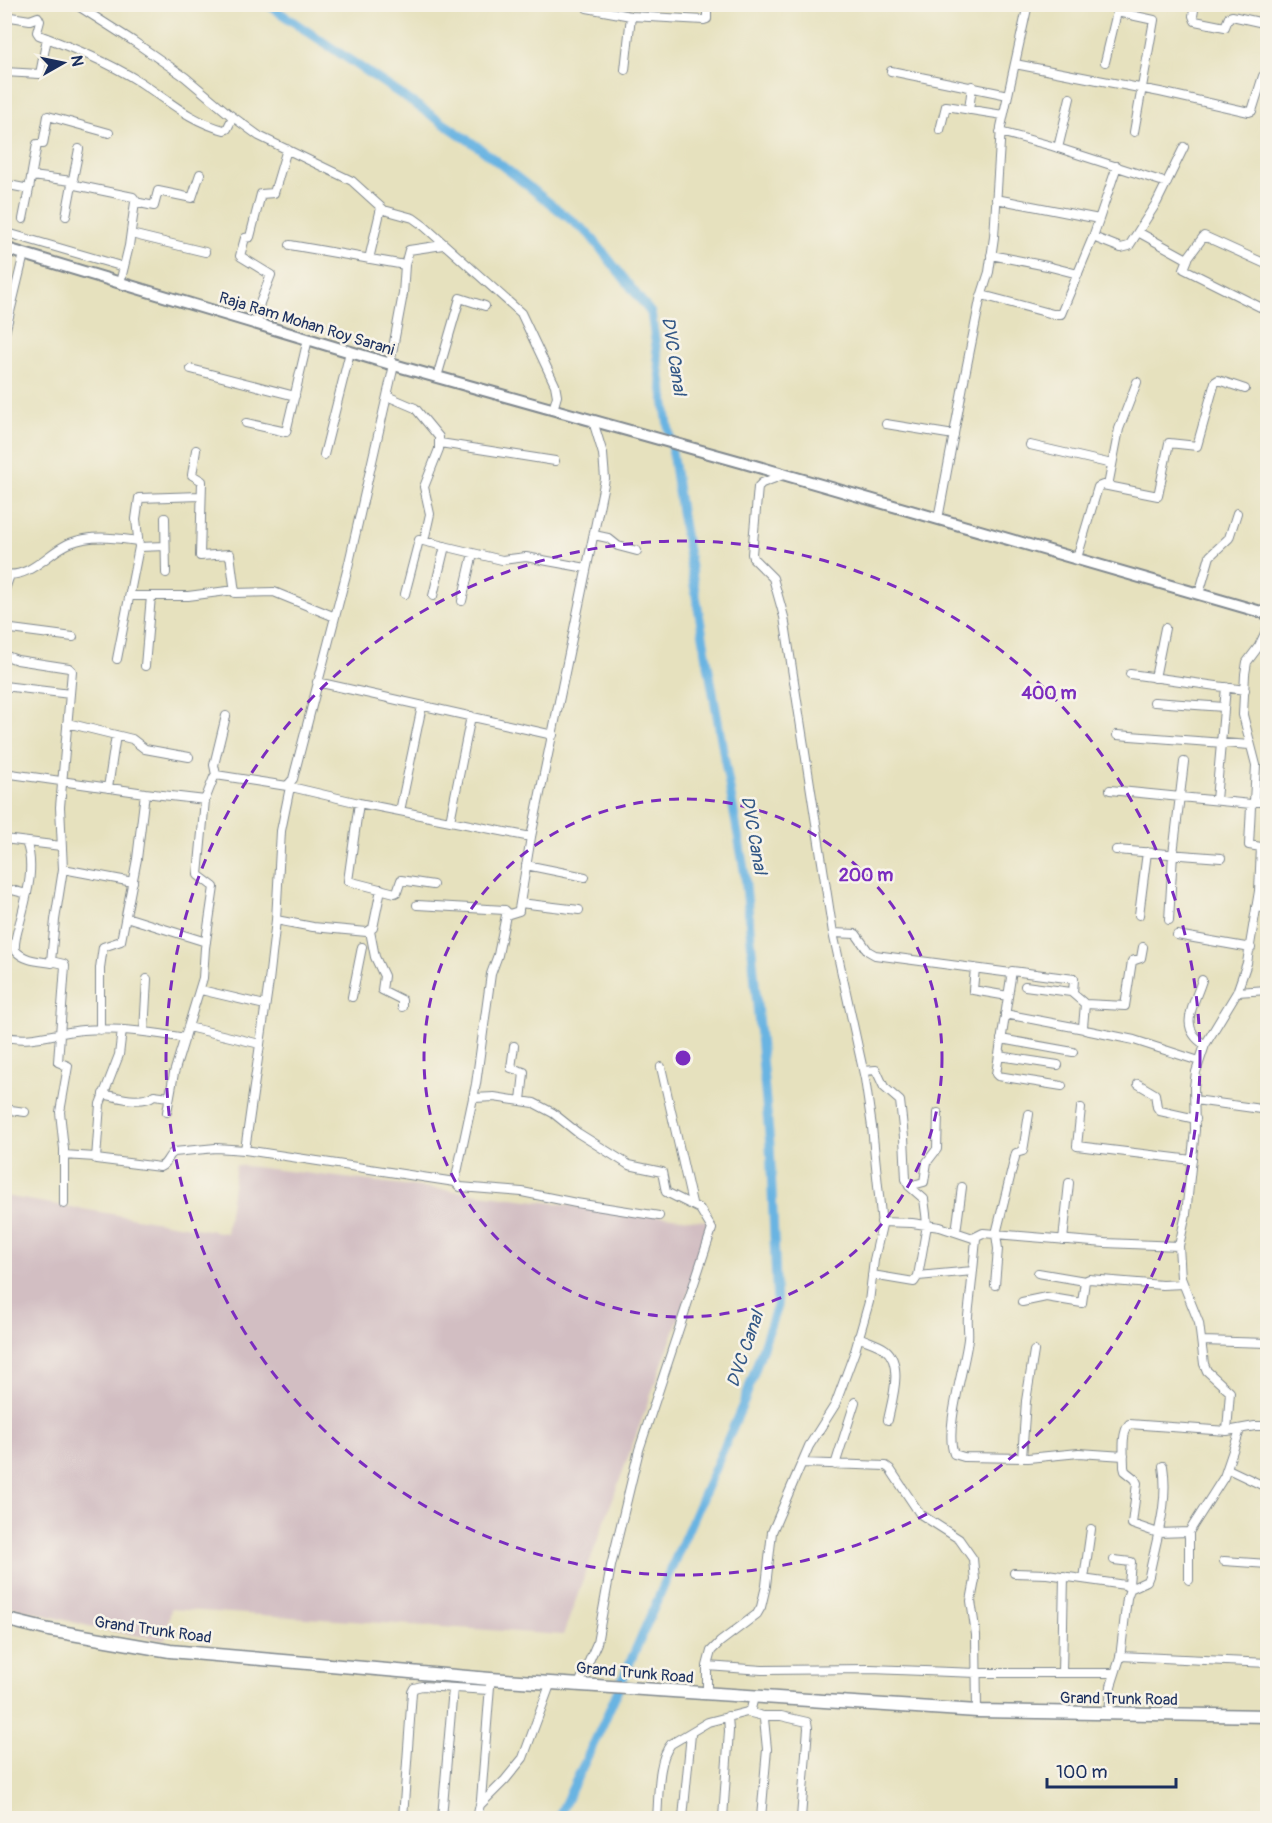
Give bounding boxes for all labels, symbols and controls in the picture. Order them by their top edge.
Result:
north arrow [33,33,93,93]
text: N [66,54,88,68]
street label: Raja Ram Mohan Roy Sarani [217,288,397,360]
water label: DVC Canal [656,315,691,399]
text: 400 m [1022,682,1076,705]
water label: DVC Canal [735,794,772,878]
text: 200 m [839,864,893,887]
centre of rings [673,1048,693,1068]
water label: DVC Canal [722,1307,770,1390]
street label: Grand Trunk Road [93,1612,213,1648]
street label: Grand Trunk Road [575,1658,695,1688]
street label: Grand Trunk Road [1060,1688,1178,1710]
scale bar [1047,1751,1176,1789]
text: 100 m [1056,1761,1108,1784]

